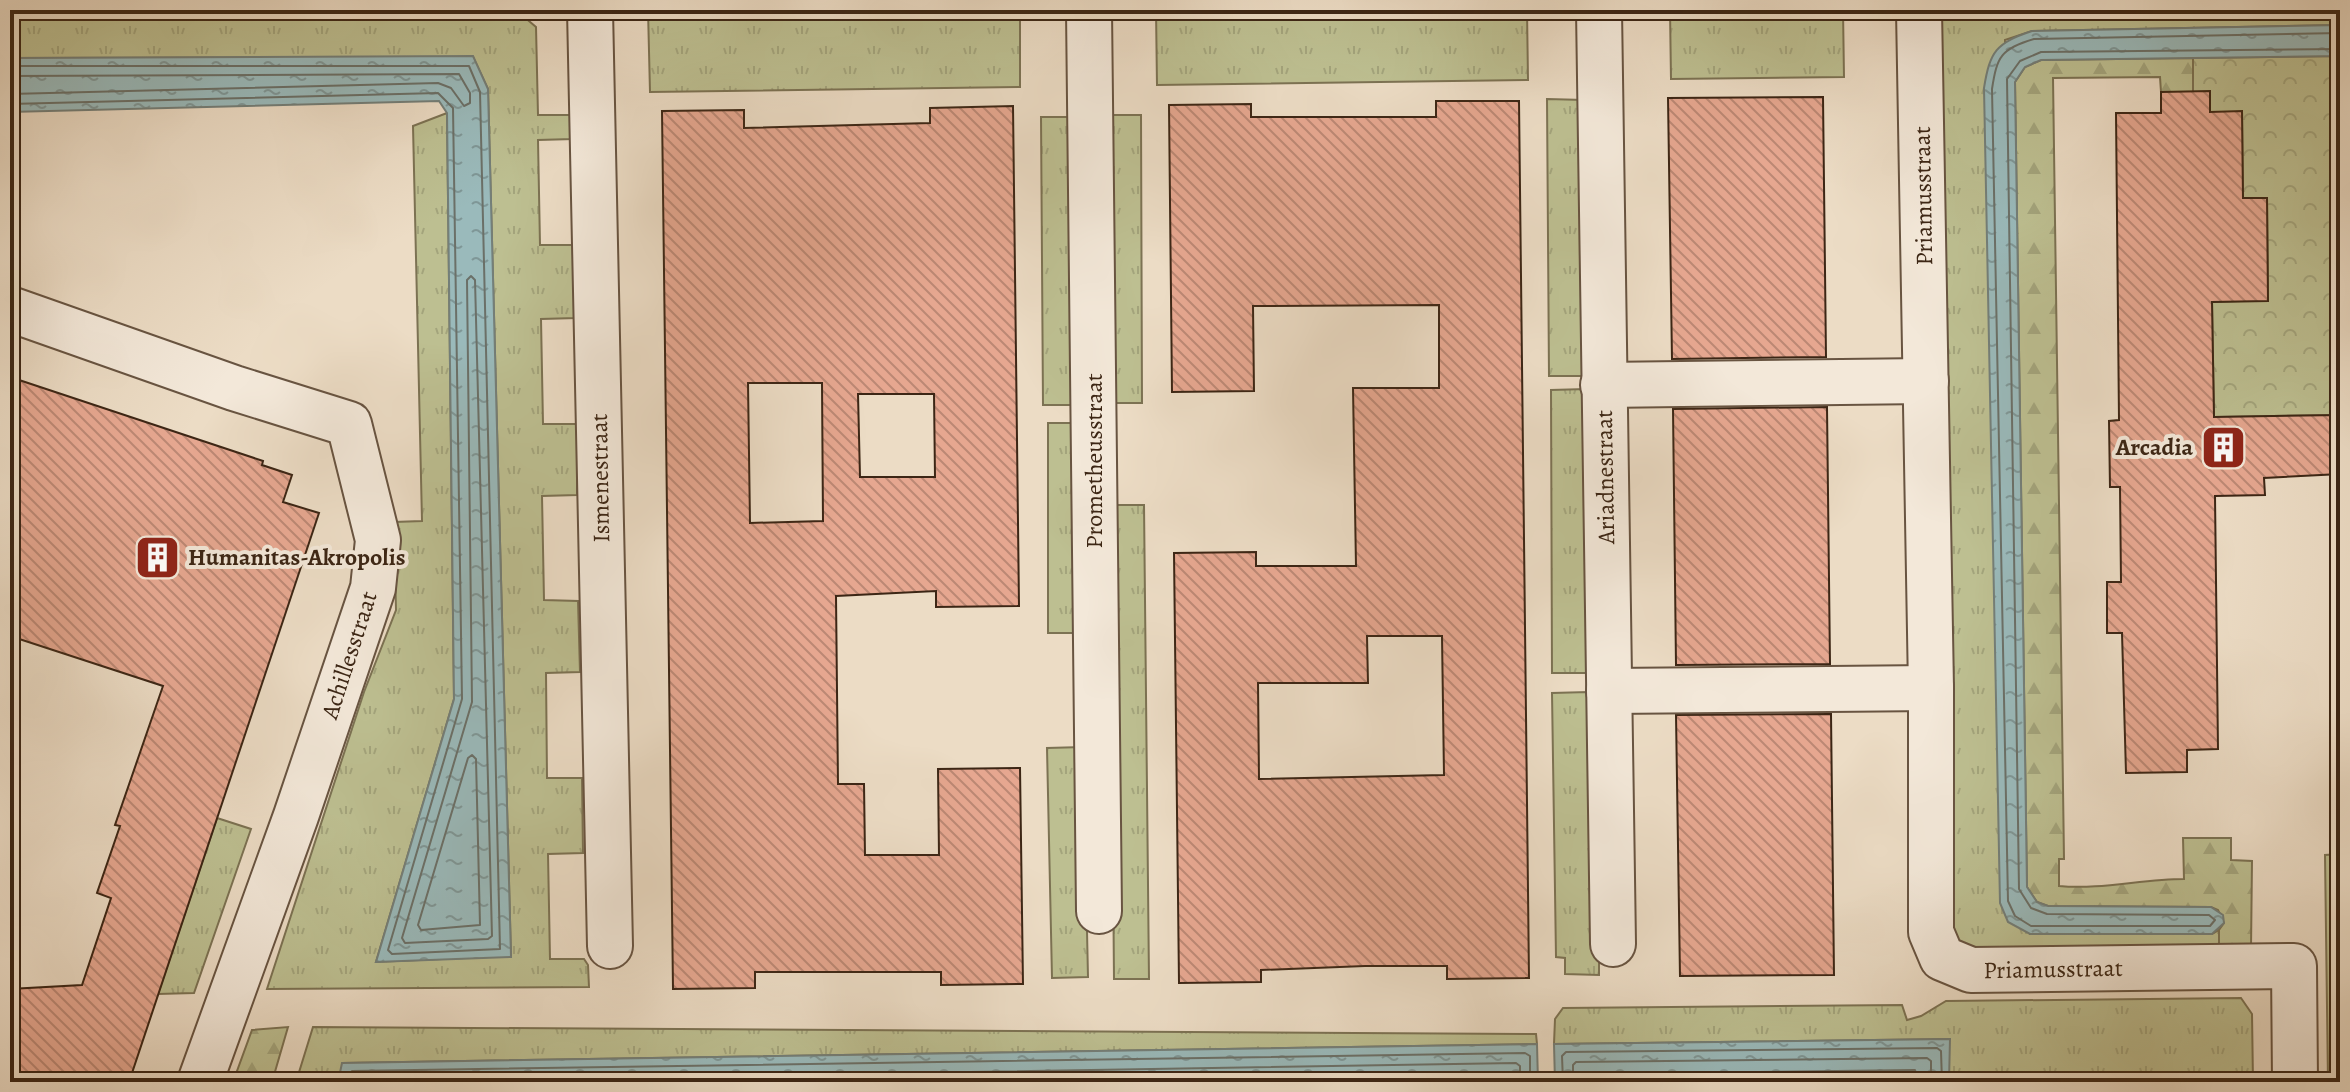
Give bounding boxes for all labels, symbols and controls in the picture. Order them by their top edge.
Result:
street label: Priamusstraat [1906,126,1940,266]
street label: Prometheusstraat [1078,373,1110,549]
street label: Ariadnestraat [1588,410,1622,545]
street label: Ismenestraat [583,413,617,543]
building icon: Arcadia [2200,423,2248,471]
place label: Arcadia [2115,431,2193,463]
building icon: Humanitas-Akropolis [133,533,181,581]
place label: Humanitas-Akropolis [188,541,405,573]
street label: Achillesstraat [313,587,385,724]
street label: Priamusstraat [1983,952,2123,986]

